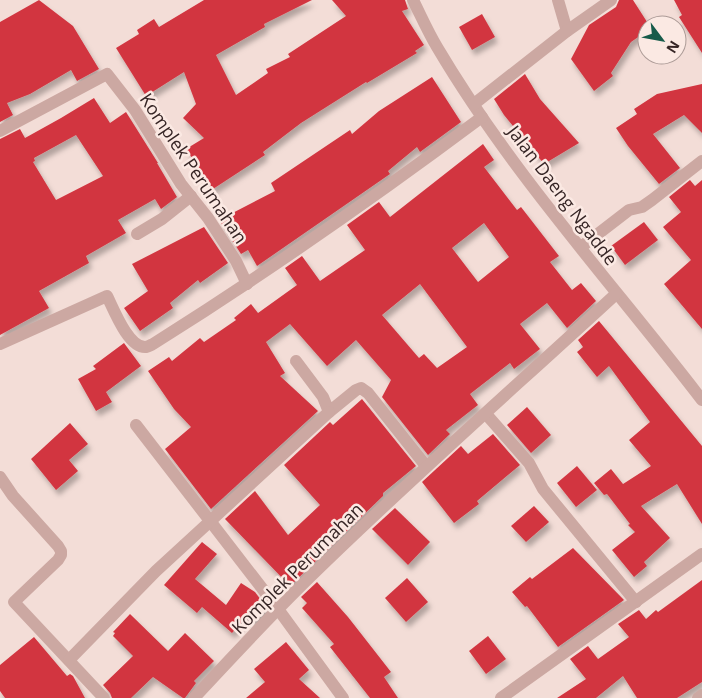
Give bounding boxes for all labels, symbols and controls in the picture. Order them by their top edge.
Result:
north arrow [637,15,687,65]
text: N [662,37,685,57]
street label: Komplek Perumahan [135,88,253,248]
street label: Jalan Daeng Ngadde [501,119,624,270]
street label: Komplek Perumahan [226,497,368,639]

